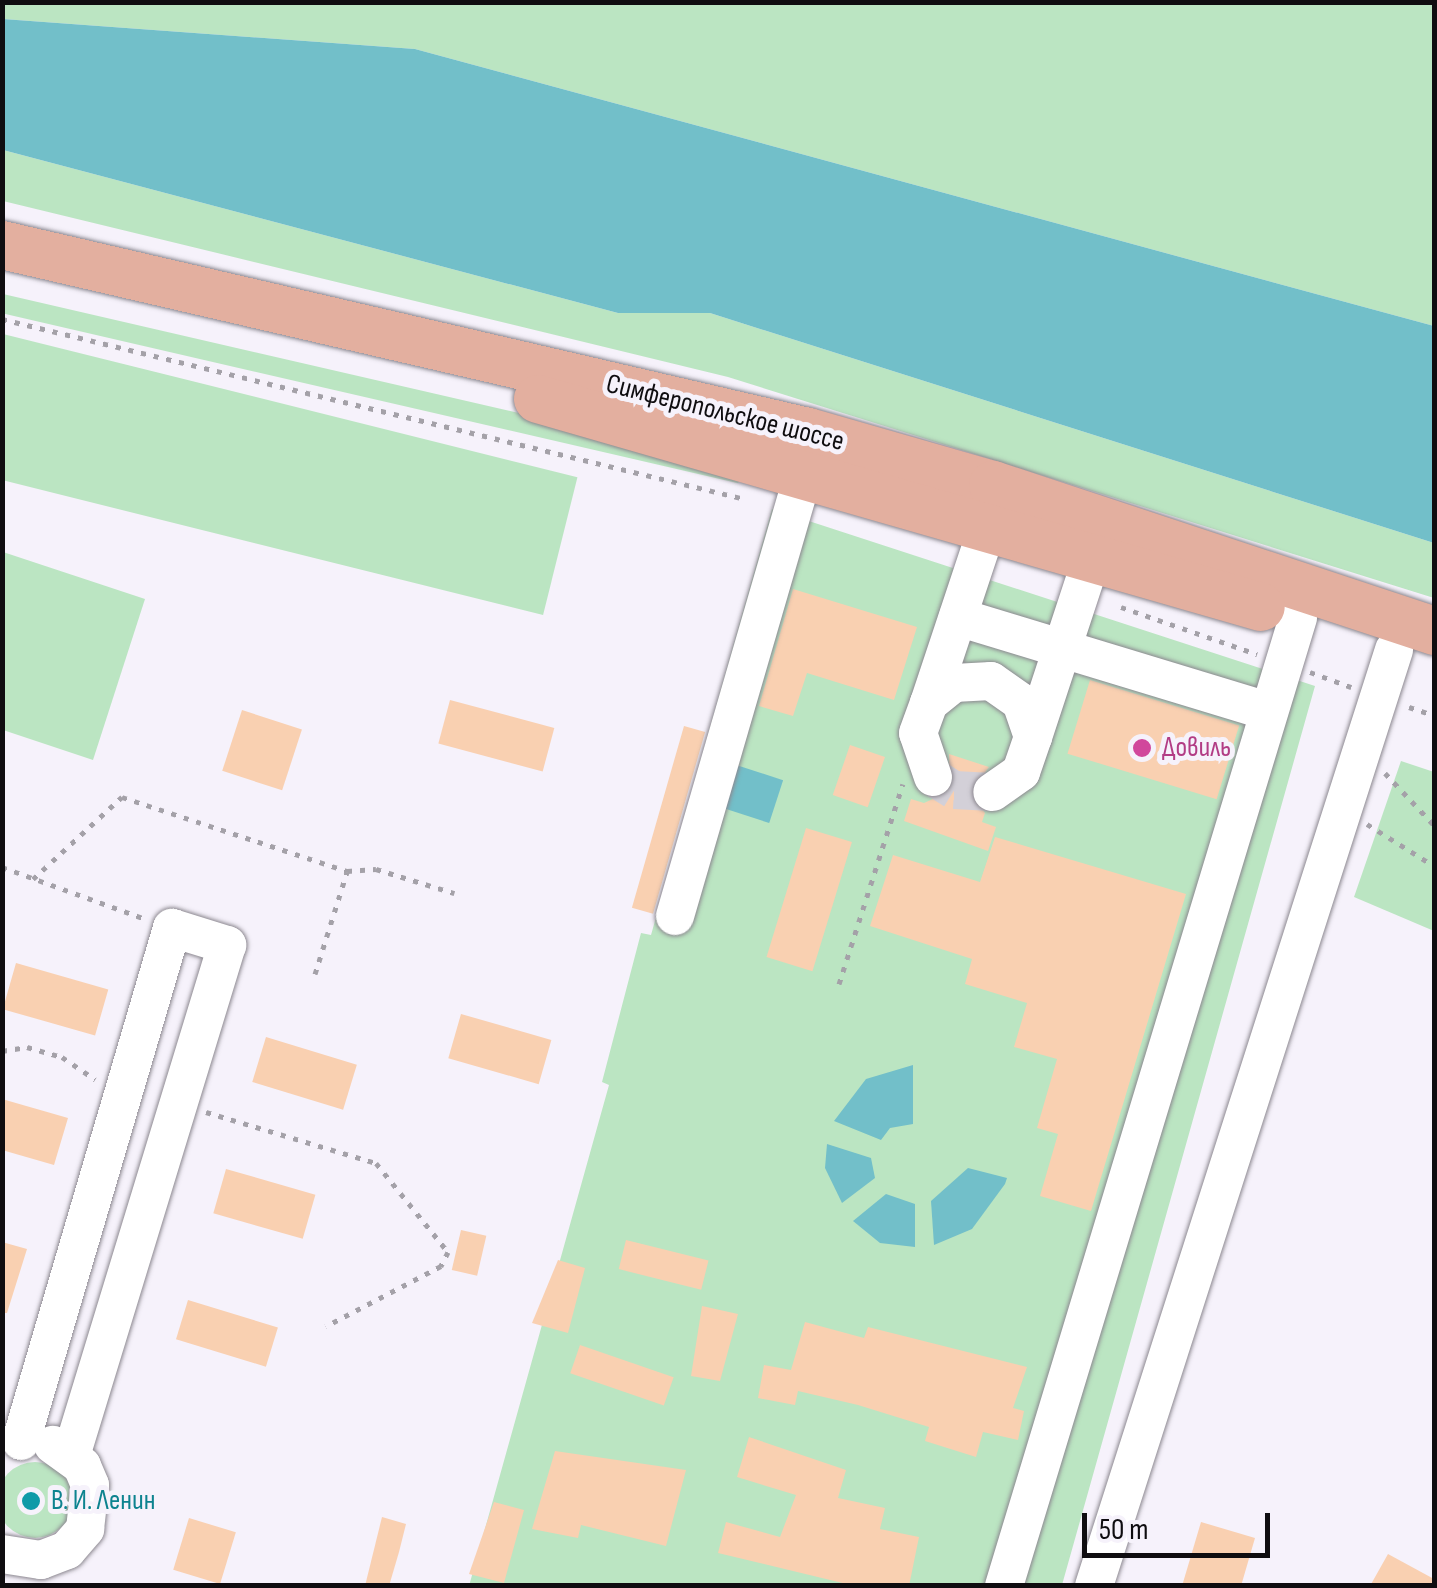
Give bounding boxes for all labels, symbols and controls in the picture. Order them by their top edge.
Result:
street label: Симферопольское шоссе [603,367,847,459]
place label: Довиль [1162,731,1231,765]
marker: Довиль [1131,737,1153,759]
place label: В. И. Ленин [51,1484,155,1518]
marker: В. И. Ленин [20,1490,42,1512]
scale bar [1087,1493,1274,1555]
text: 50 m [1099,1512,1148,1548]

